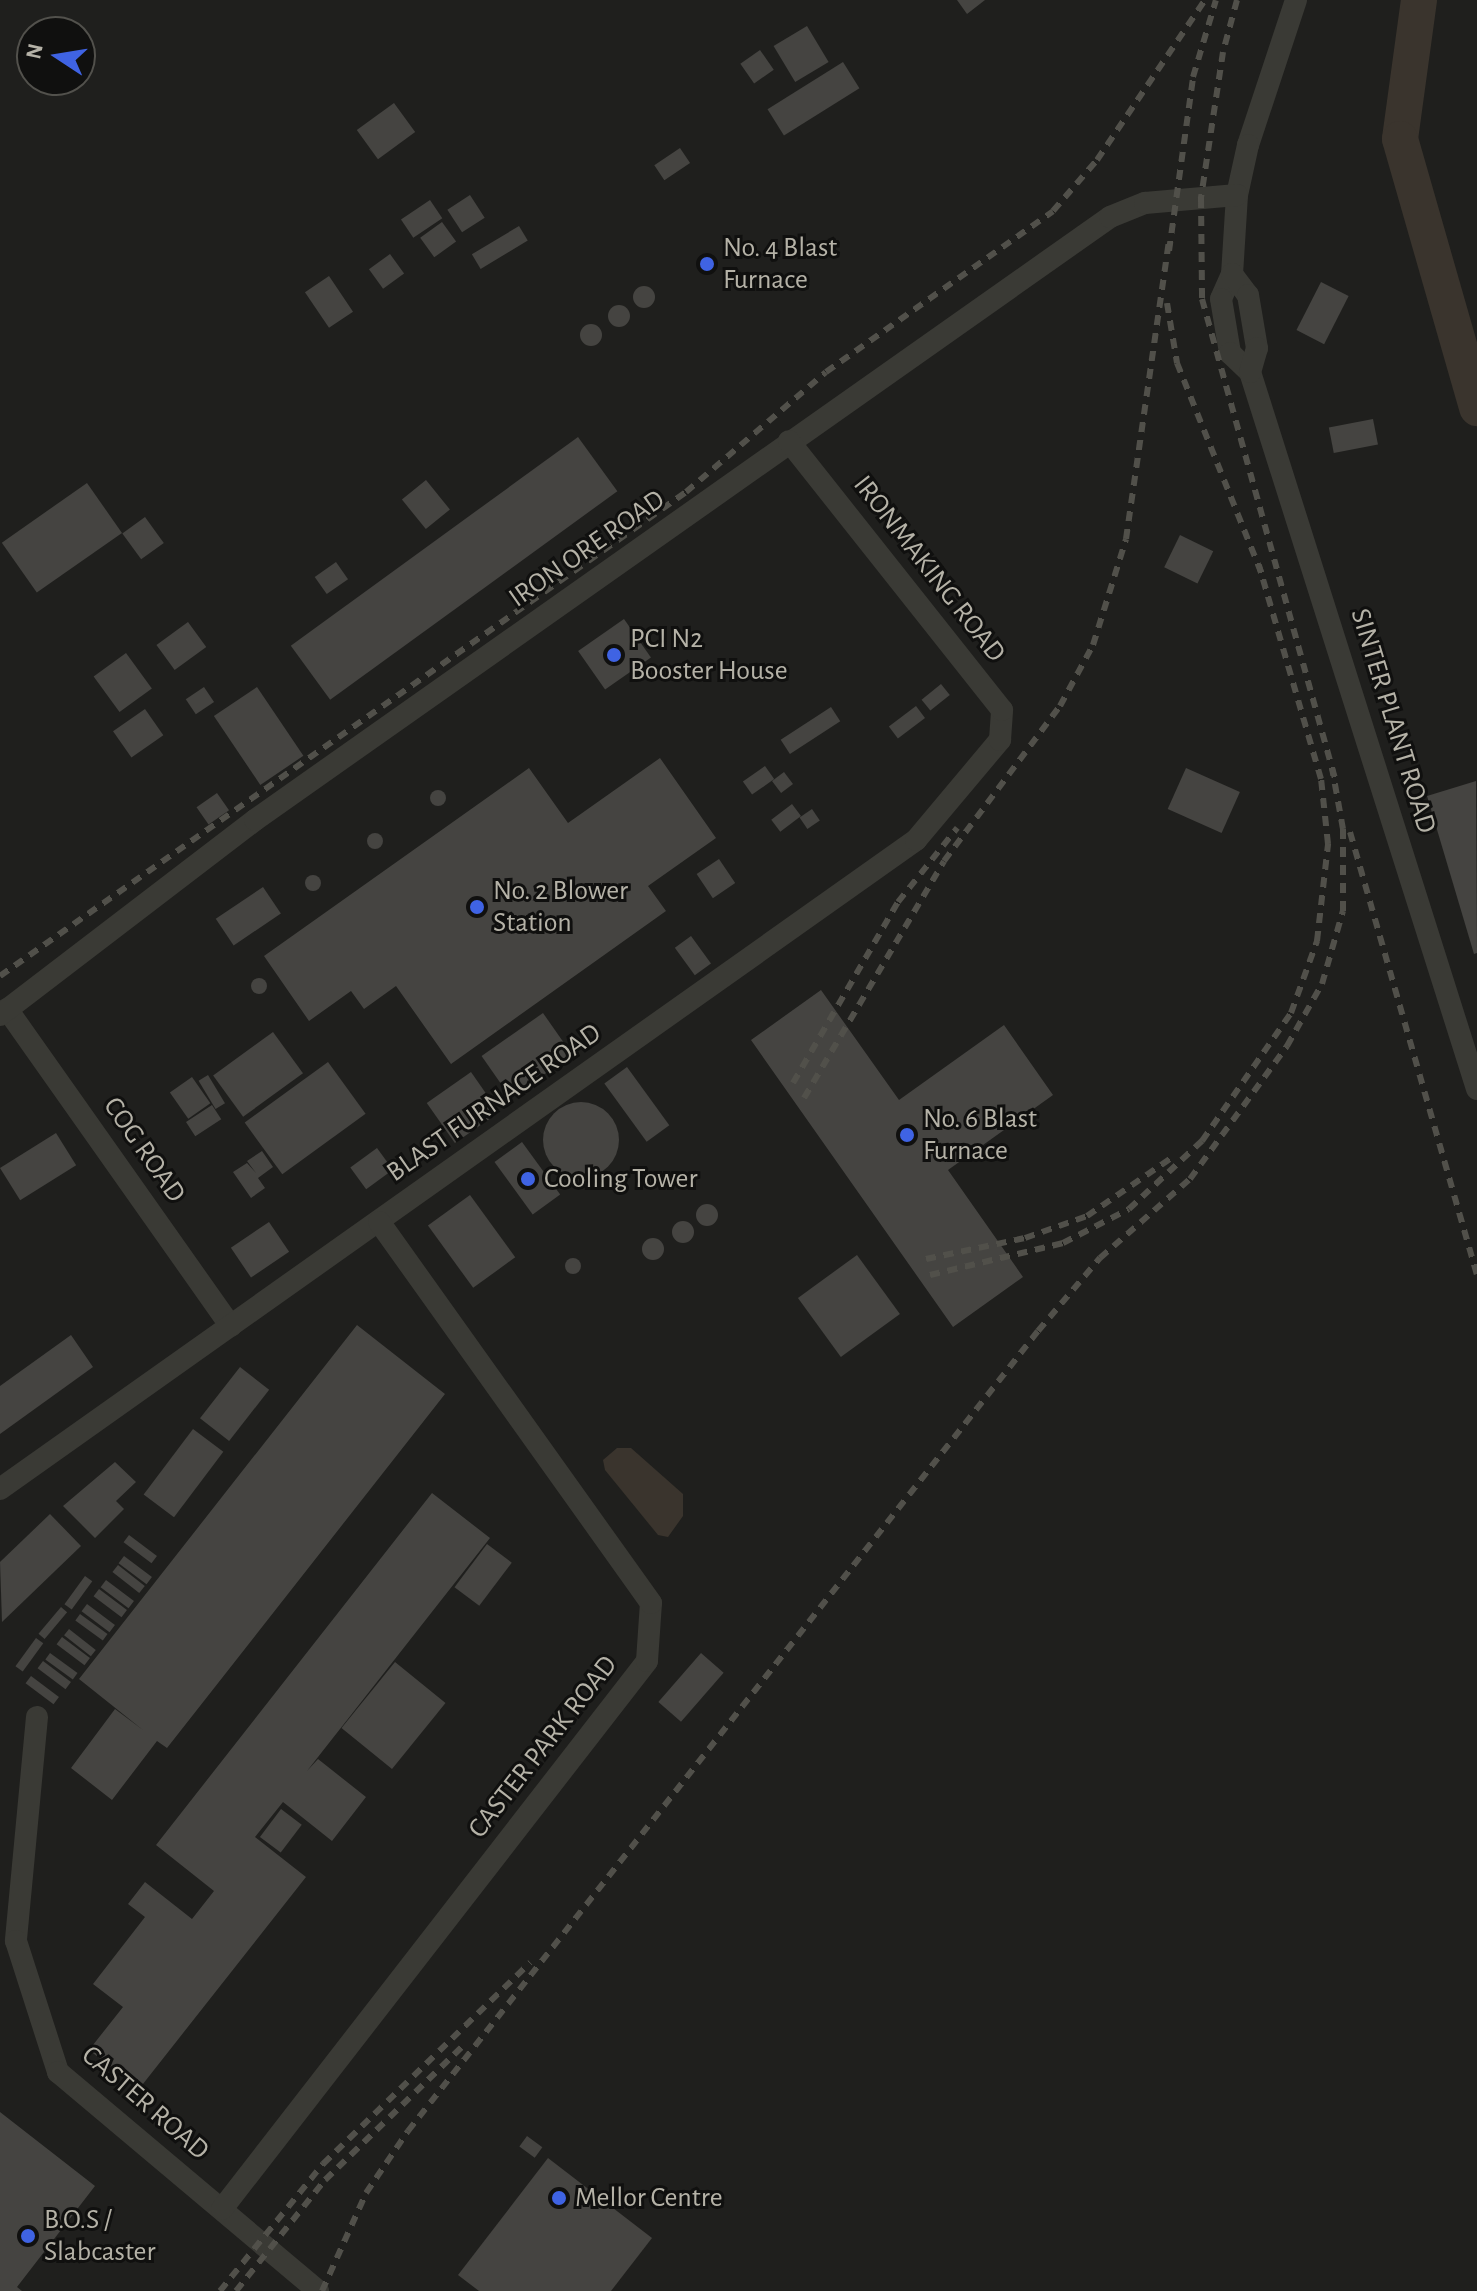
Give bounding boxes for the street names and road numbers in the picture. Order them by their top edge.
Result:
street label: IRONMAKING ROAD [846,469,1012,669]
street label: IRON ORE ROAD [503,483,671,615]
street label: SINTER PLANT ROAD [1343,605,1443,837]
street label: BLAST FURNACE ROAD [380,1016,608,1190]
street label: COG ROAD [96,1091,192,1209]
street label: CASTER PARK ROAD [461,1649,625,1845]
street label: CASTER ROAD [74,2039,216,2167]

